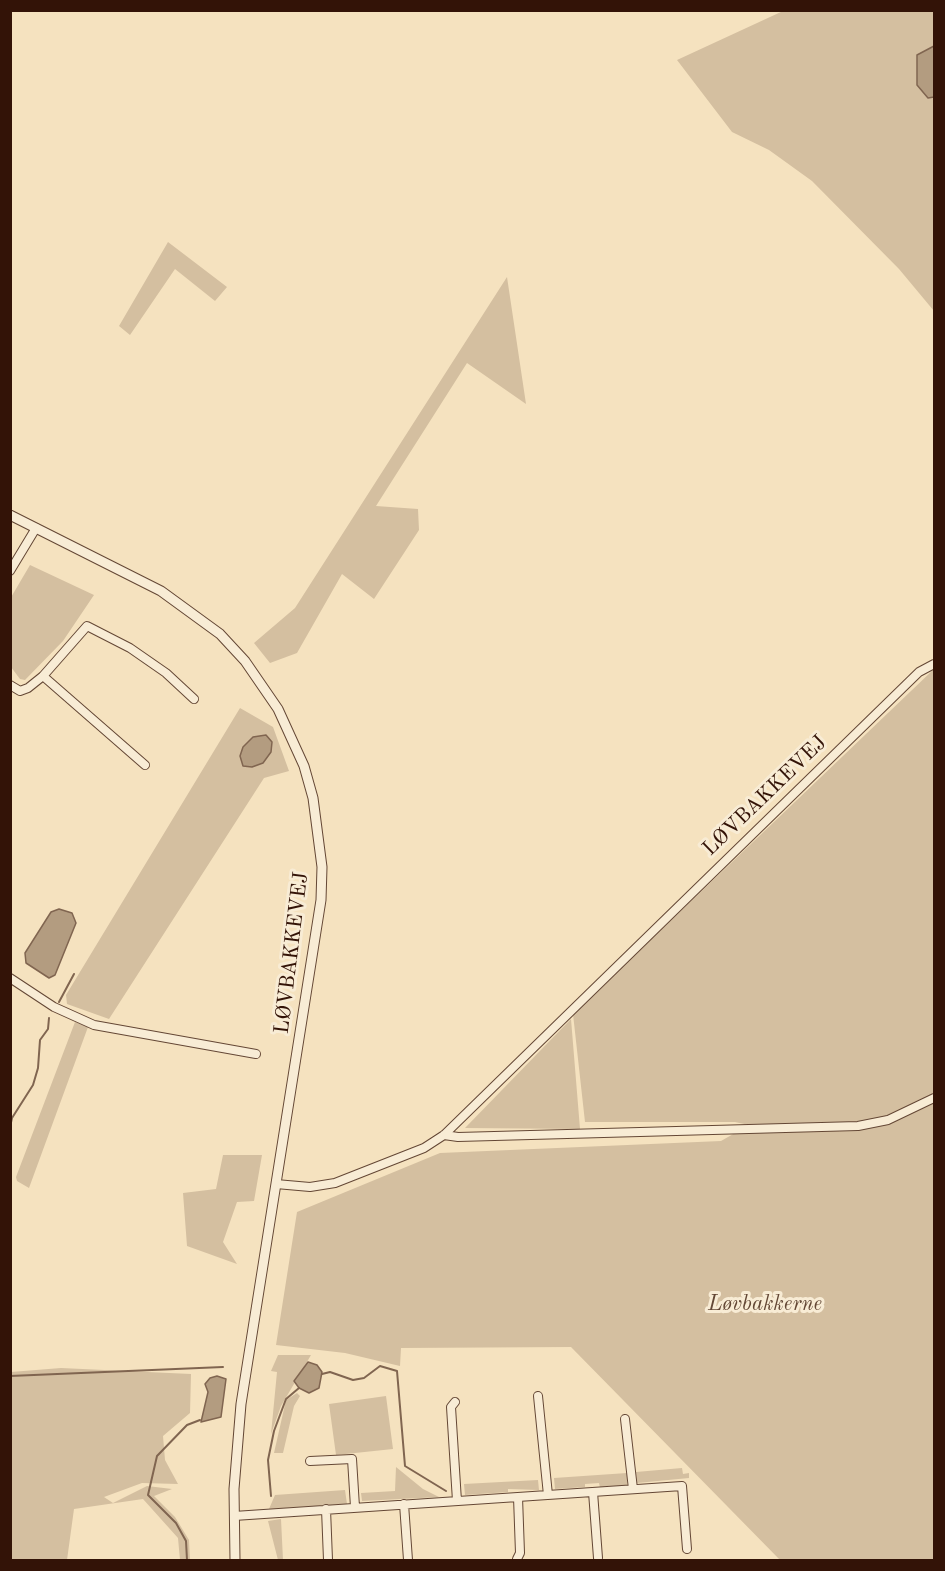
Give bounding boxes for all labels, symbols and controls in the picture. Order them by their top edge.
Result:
street label: LØVBAKKEVEJ [698,730,832,862]
street label: LØVBAKKEVEJ [270,871,314,1035]
park label: Løvbakkerne [708,1291,822,1317]

